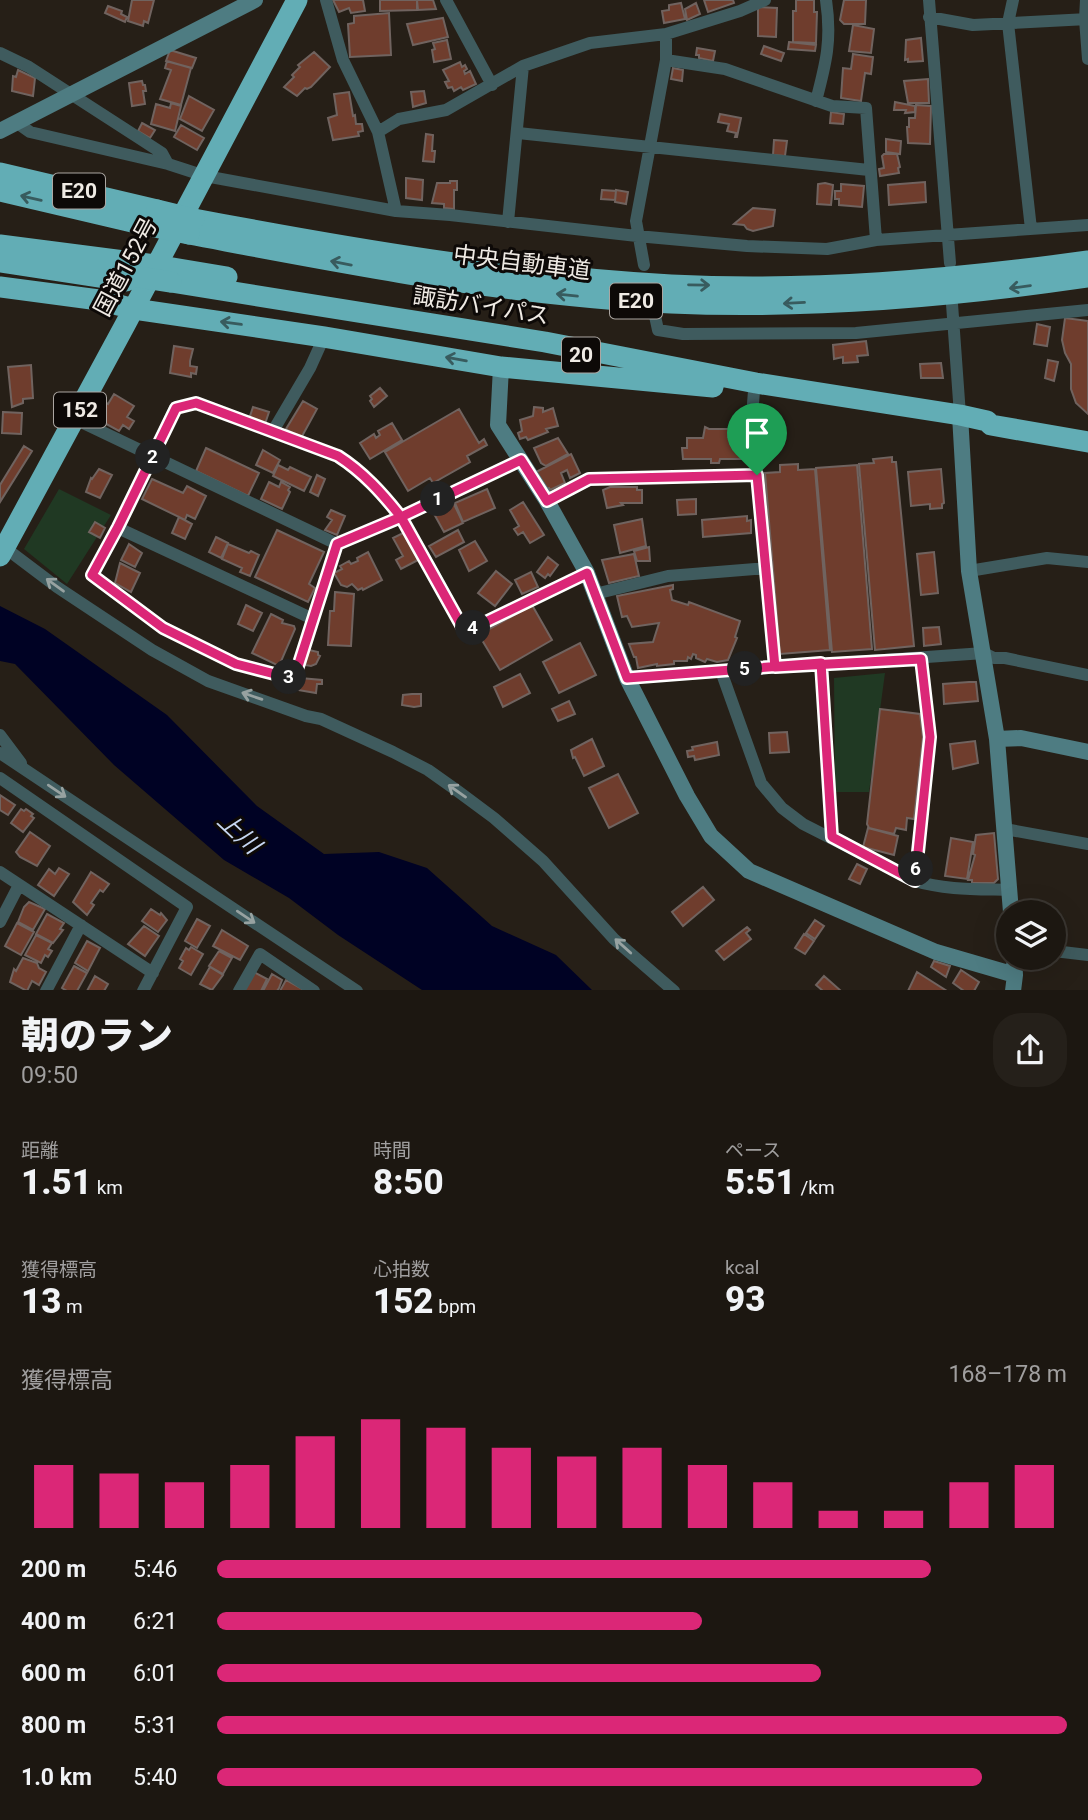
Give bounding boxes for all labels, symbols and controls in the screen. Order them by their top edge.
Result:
road number: E20 [53,174,105,208]
one-way arrow [20,191,43,205]
street label: 国道152号 [89,213,163,321]
street label: 中央自動車道 [452,241,592,285]
one-way arrow [330,256,353,269]
one-way arrow [687,279,710,292]
one-way arrow [1010,281,1032,294]
street label: 諏訪バイパス [411,282,551,330]
road number: E20 [610,284,662,318]
one-way arrow [556,288,578,301]
one-way arrow [783,297,805,310]
one-way arrow [220,316,243,329]
road number: 20 [562,338,600,372]
one-way arrow [445,352,468,365]
road number: 152 [54,392,106,428]
pin [727,403,787,475]
icon: arrive [738,414,776,452]
pin: 2 [136,440,170,475]
text: 2 [147,445,158,468]
pin: 1 [420,482,456,516]
text: 1 [432,487,443,510]
one-way arrow [46,578,65,592]
pin: 4 [456,610,490,646]
text: 4 [467,616,478,639]
pin: 5 [728,652,762,686]
text: 5 [739,657,750,680]
pin: 3 [272,660,306,694]
text: 3 [283,665,294,688]
one-way arrow [241,689,263,702]
one-way arrow [47,783,66,798]
one-way arrow [448,784,467,798]
water label: 上川 [212,806,268,862]
pin: 6 [898,852,934,886]
text: 6 [910,857,921,880]
map controls [996,900,1066,970]
button: layers [996,900,1066,970]
one-way arrow [236,910,256,924]
one-way arrow [614,938,632,954]
button: share [993,1013,1067,1087]
text: 朝のラン [21,1014,173,1058]
text: 09:50 [21,1062,78,1089]
text: 距離 [21,1139,59,1162]
text: 時間 [373,1139,411,1162]
text: ペース [725,1139,781,1162]
text: 1.51 [21,1162,92,1203]
text: 8:50 [373,1162,444,1203]
text: 5:51 [725,1162,796,1203]
text: km [92,1176,123,1199]
text: /km [796,1176,835,1199]
text: kcal [725,1256,759,1279]
text: 獲得標高 [21,1258,97,1281]
text: 心拍数 [373,1258,430,1281]
text: 93 [725,1279,765,1320]
text: 13 [21,1281,61,1322]
text: 152 [373,1281,434,1322]
text: m [61,1295,83,1318]
text: bpm [434,1295,476,1318]
text: 168–178 m [948,1361,1067,1388]
text: 獲得標高 [21,1367,113,1394]
text: 200 m [21,1556,86,1583]
text: 5:46 [133,1556,177,1583]
text: 400 m [21,1608,86,1635]
text: 6:21 [133,1608,177,1635]
text: 600 m [21,1660,86,1687]
text: 6:01 [133,1660,177,1687]
text: 800 m [21,1712,86,1739]
text: 5:31 [133,1712,177,1739]
text: 1.0 km [21,1764,92,1791]
text: 5:40 [133,1764,177,1791]

